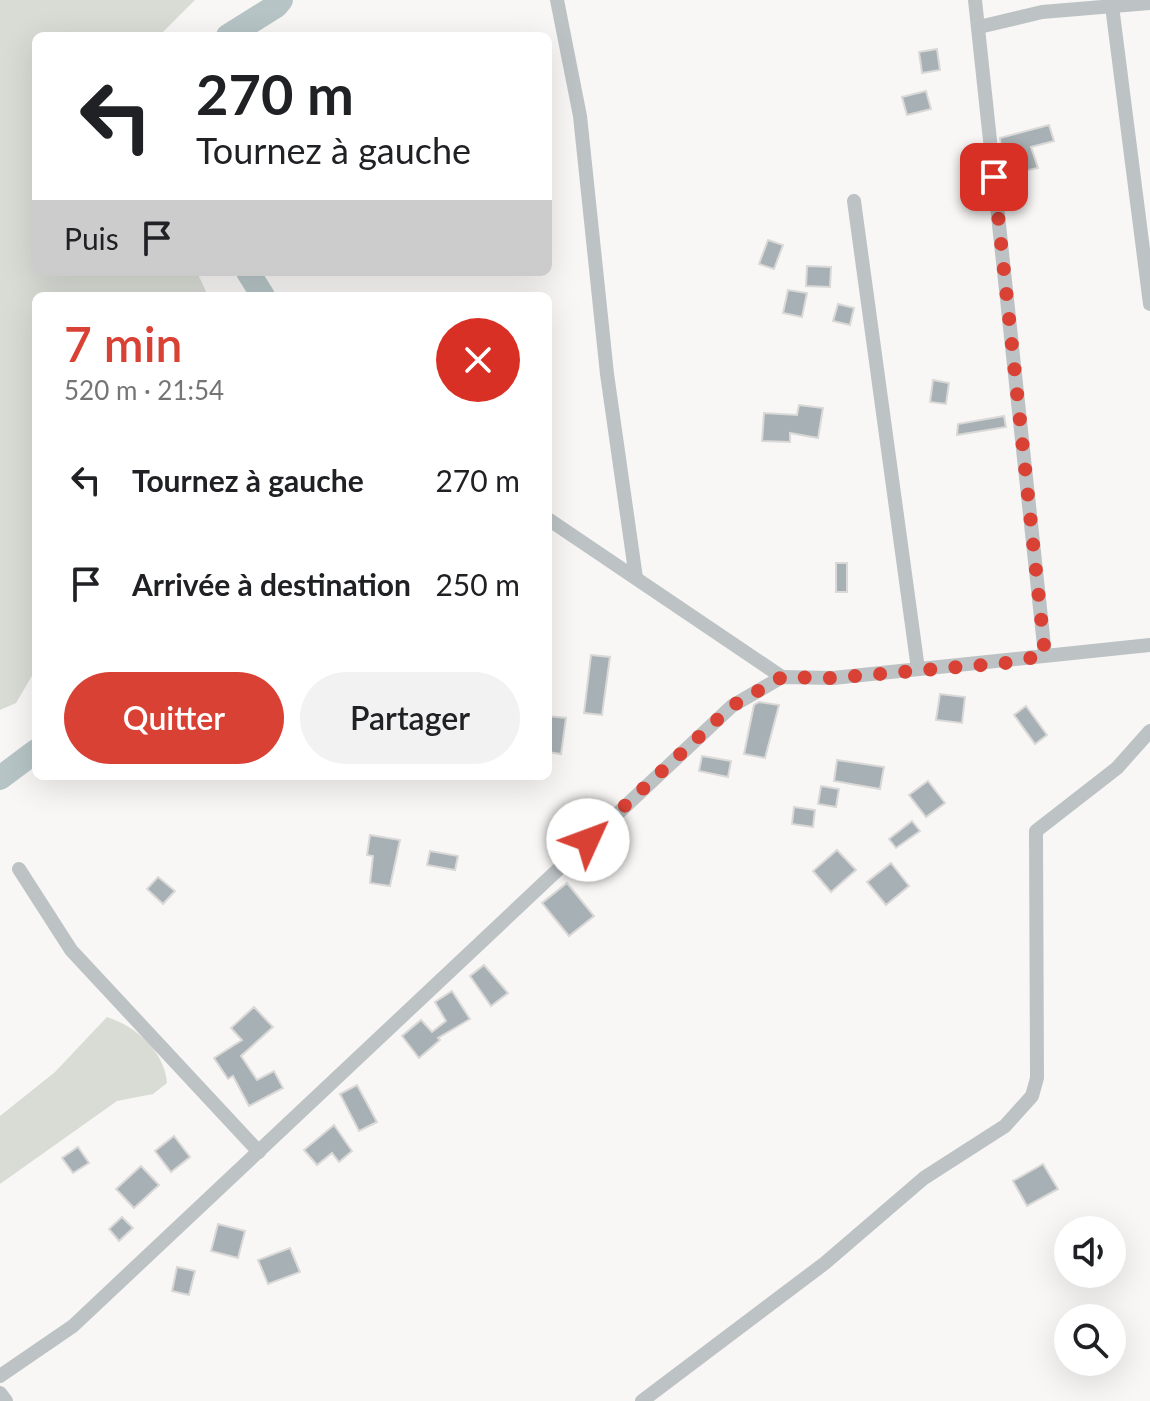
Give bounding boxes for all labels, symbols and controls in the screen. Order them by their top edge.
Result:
text: 270 m [196,60,354,127]
icon: left [64,64,168,168]
text: Tournez à gauche [196,128,471,172]
pin [960,143,1028,211]
icon: arrive [972,155,1016,199]
icon: arrive [135,216,179,260]
text: Puis [64,220,119,256]
text: 7 min [64,315,182,372]
button: close [436,318,520,402]
text: 520 m · 21:54 [64,374,224,406]
icon: left [64,458,108,502]
text: Tournez à gauche [132,462,364,498]
text: 270 m [435,462,520,498]
icon: arrive [64,562,108,606]
text: Arrivée à destination [132,566,411,602]
text: 250 m [435,566,520,602]
button: Quitter [64,672,284,764]
button: Partager [300,672,520,764]
position arrow [546,798,630,882]
map controls [1054,1216,1126,1376]
button: sound [1054,1216,1126,1288]
button: search [1054,1304,1126,1376]

